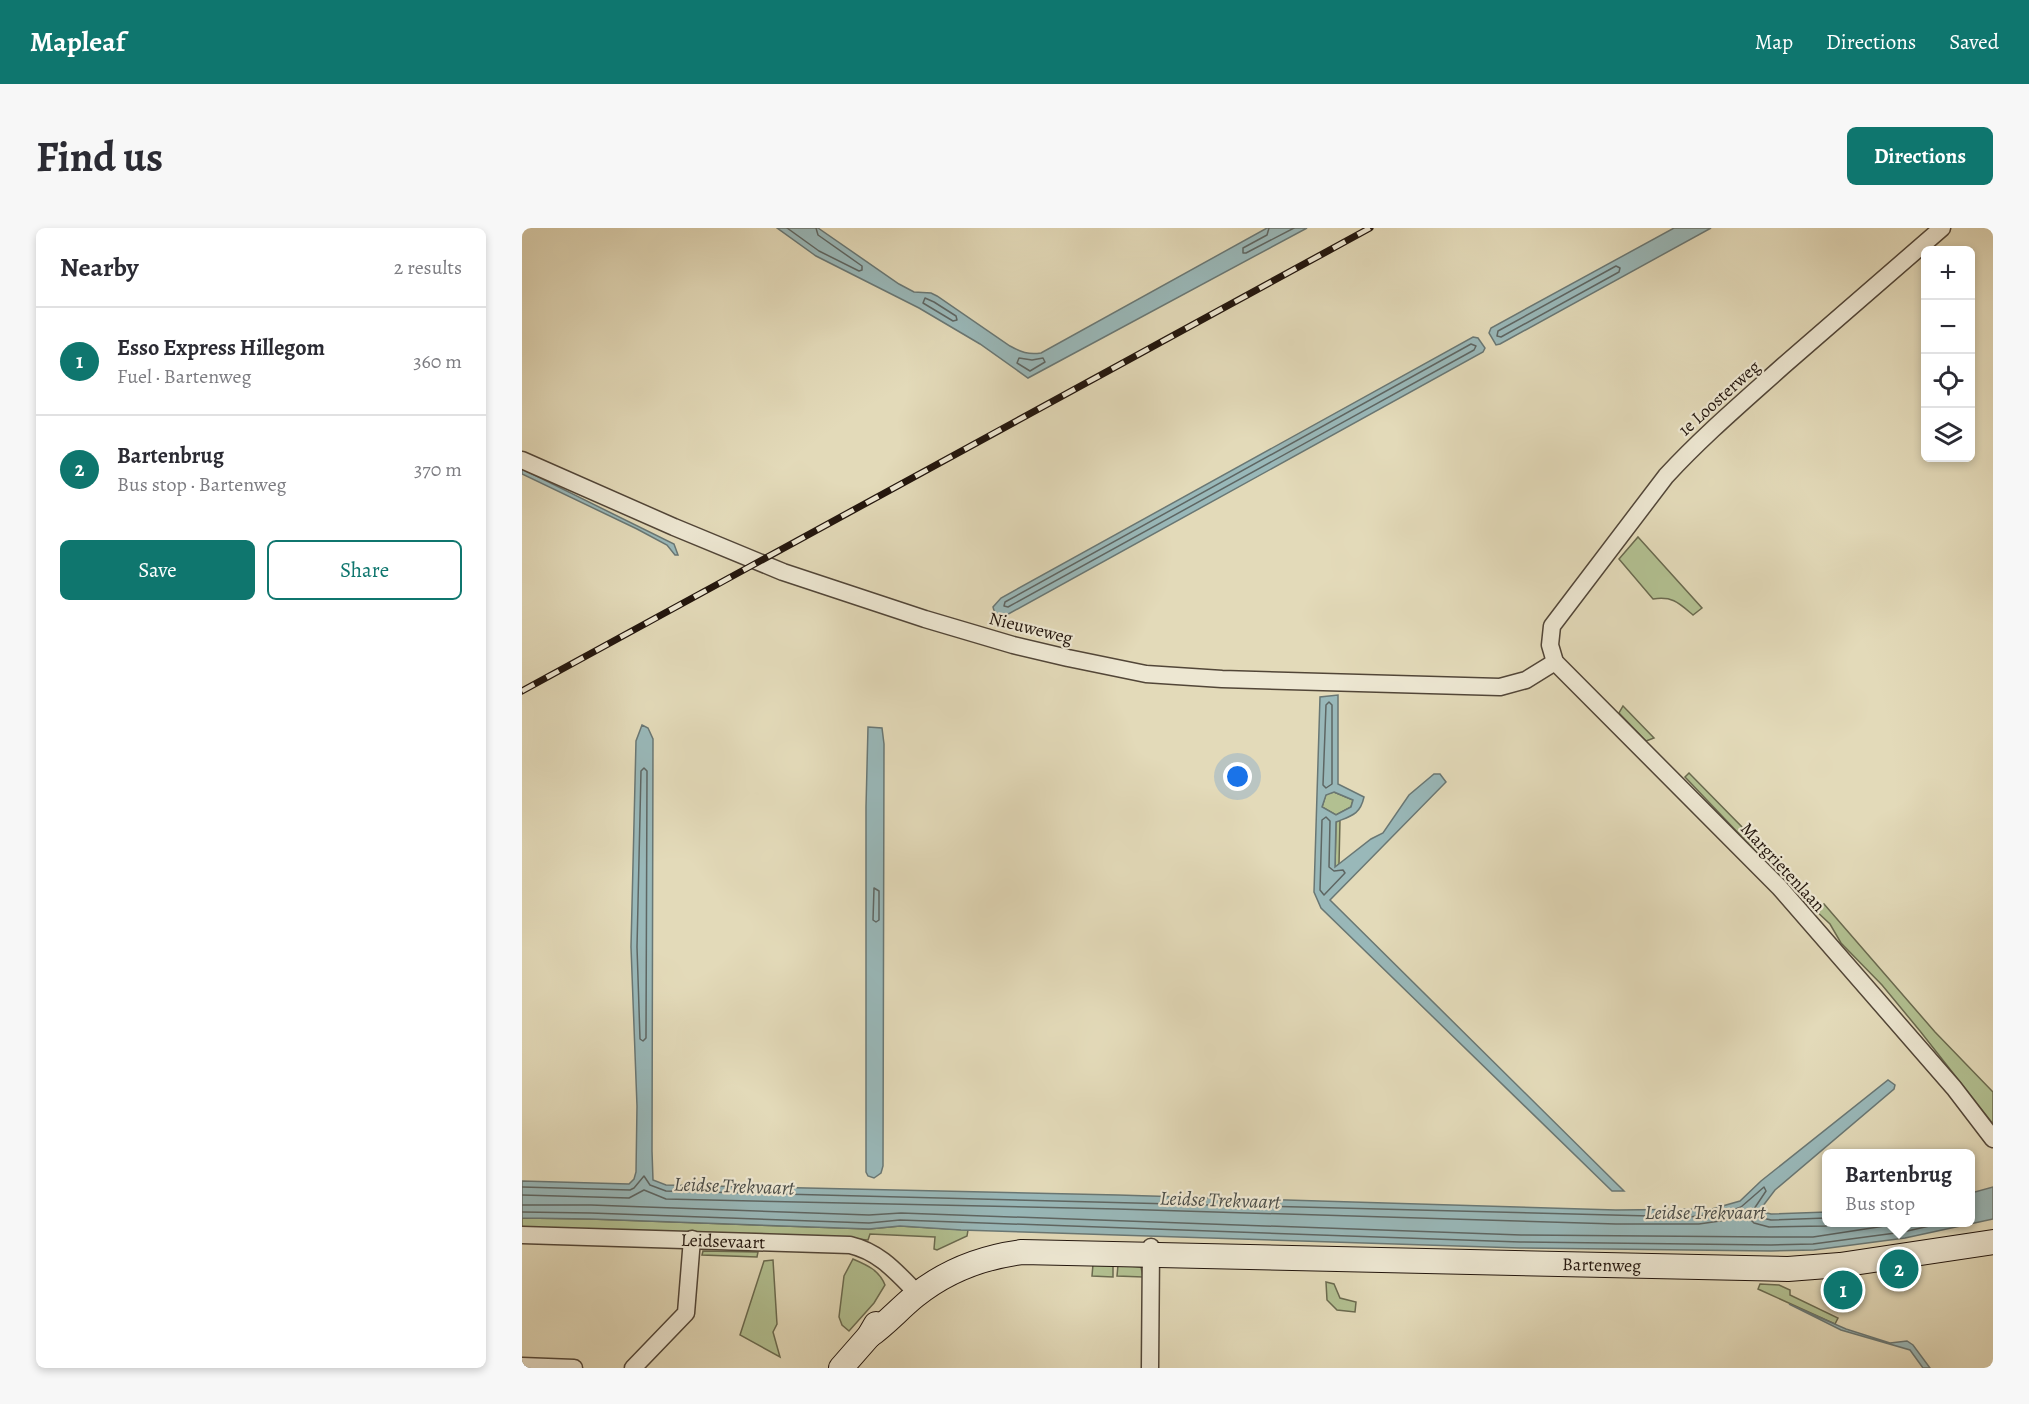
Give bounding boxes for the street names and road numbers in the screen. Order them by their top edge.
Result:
street label: 1e Loosterweg [1673,355,1765,441]
street label: Nieuweweg [987,606,1075,650]
street label: Margrietenlaan [1735,817,1831,917]
street label: Leidsevaart [680,1228,766,1254]
street label: Bartenweg [1562,1252,1641,1278]

